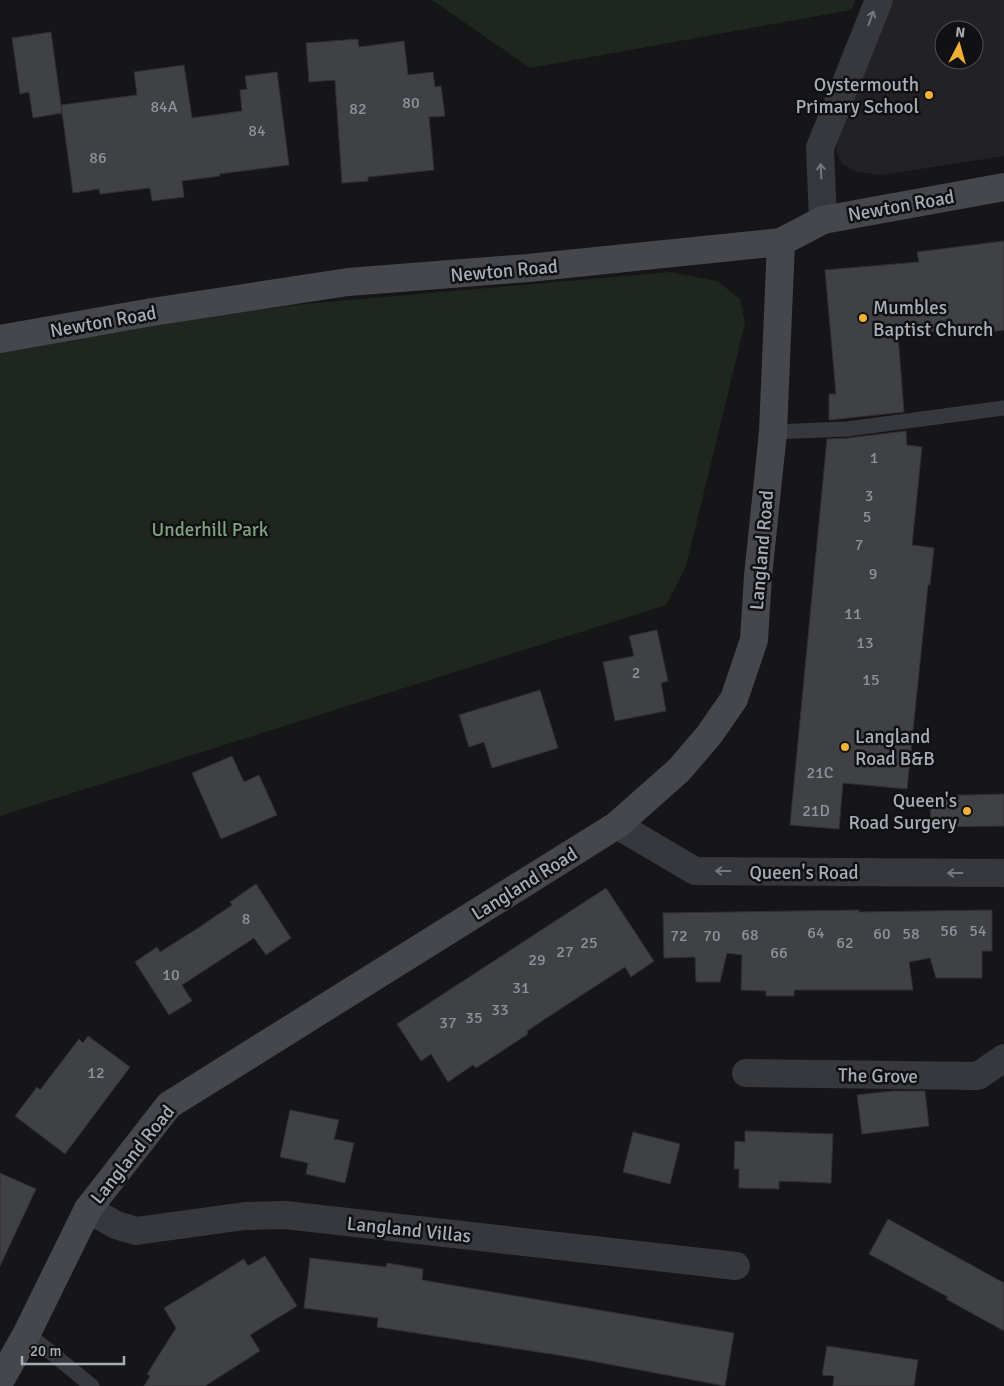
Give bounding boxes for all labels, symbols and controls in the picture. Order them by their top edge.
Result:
one-way arrow [867,11,876,26]
north arrow [934,20,984,70]
text: N [955,24,966,42]
place label: Oystermouth Primary School [796,73,919,119]
marker: Oystermouth Primary School [923,89,935,101]
house number: 80 [402,93,420,113]
house number: 84A [150,97,178,117]
house number: 82 [349,99,367,119]
house number: 84 [248,121,266,141]
house number: 86 [89,148,107,168]
one-way arrow [816,163,826,180]
street label: Newton Road [846,185,956,227]
street label: Newton Road [449,254,559,288]
place label: Mumbles Baptist Church [873,296,993,342]
street label: Newton Road [48,301,158,343]
marker: Mumbles Baptist Church [857,312,869,324]
house number: 1 [870,448,878,468]
house number: 3 [865,486,873,506]
street label: Langland Road [745,489,779,611]
house number: 5 [863,507,871,527]
park label: Underhill Park [152,518,269,542]
house number: 7 [855,535,863,555]
house number: 9 [869,564,877,584]
house number: 11 [844,604,862,624]
house number: 13 [856,633,874,653]
house number: 2 [632,663,640,683]
house number: 15 [862,670,880,690]
place label: Langland Road B&B [855,725,935,771]
marker: Langland Road B&B [839,741,851,753]
house number: 21C [807,763,834,783]
place label: Queen's Road Surgery [848,789,957,835]
house number: 21D [802,801,830,821]
marker: Queen's Road Surgery [961,805,973,817]
street label: Langland Road [467,842,582,926]
street label: Queen's Road [749,861,859,885]
one-way arrow [715,866,732,876]
one-way arrow [948,868,964,878]
house number: 8 [242,909,250,929]
house number: 56 [940,921,958,941]
house number: 54 [969,921,987,941]
house number: 64 [807,923,825,943]
house number: 60 [873,924,891,944]
house number: 58 [902,924,920,944]
house number: 68 [741,925,759,945]
house number: 72 [670,926,688,946]
house number: 70 [703,926,721,946]
house number: 25 [580,933,598,953]
house number: 62 [836,933,854,953]
house number: 27 [556,942,574,962]
house number: 66 [770,943,788,963]
house number: 29 [528,950,546,970]
house number: 10 [162,965,180,985]
house number: 31 [512,978,530,998]
house number: 33 [491,1000,509,1020]
house number: 35 [465,1008,483,1028]
house number: 37 [439,1013,457,1033]
house number: 12 [87,1063,105,1083]
street label: The Grove [838,1063,918,1089]
street label: Langland Road [86,1100,180,1209]
street label: Langland Villas [346,1212,472,1248]
scale bar [22,1334,125,1366]
text: 20 m [30,1342,61,1360]

